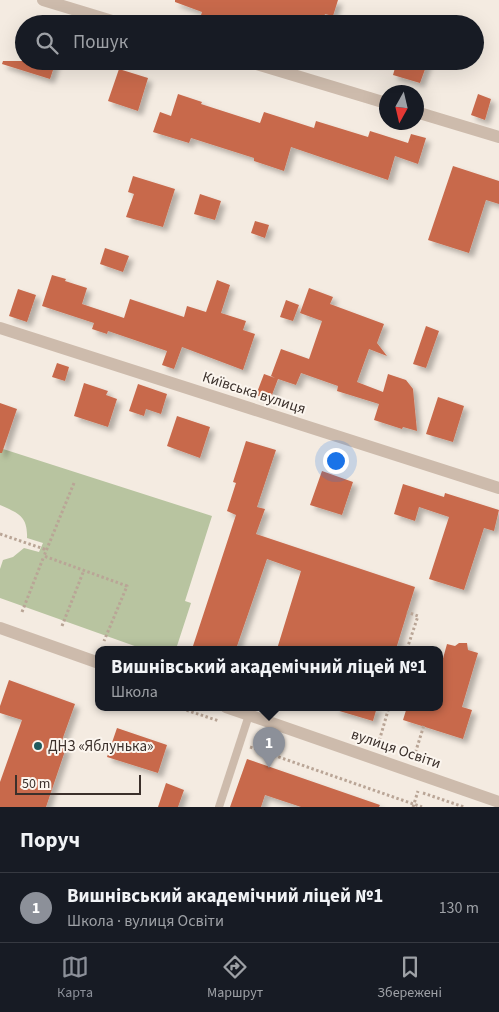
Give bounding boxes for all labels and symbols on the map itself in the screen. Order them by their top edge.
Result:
north arrow [379,85,424,130]
street label: Київська вулиця [200,366,308,420]
your location [323,448,349,474]
street label: вулиця Освіти [348,724,444,774]
pin: 1 [253,727,285,768]
place label: ДНЗ «Яблунька» [48,736,153,757]
marker: ДНЗ «Яблунька» [32,740,44,752]
scale bar [15,772,141,795]

